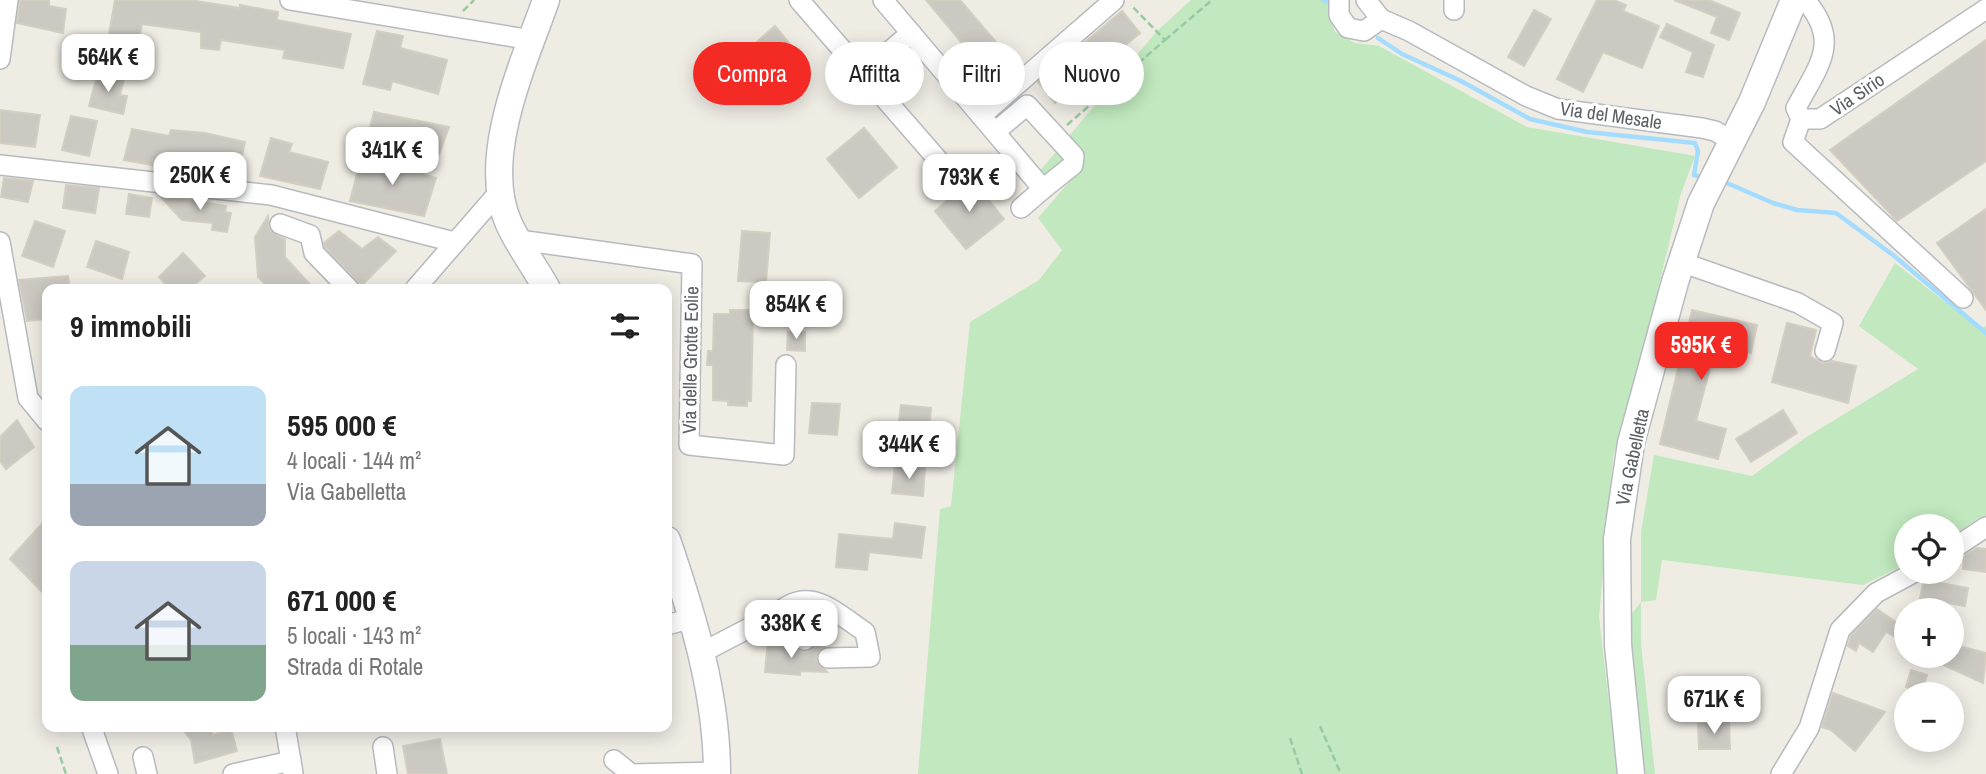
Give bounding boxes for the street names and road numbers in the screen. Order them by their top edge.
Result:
street label: Via Sirio [1825,66,1889,122]
street label: Via del Mesale [1558,95,1664,135]
street label: Via delle Grotte Eolie [676,286,704,434]
street label: Via Gabelletta [1609,406,1655,508]

